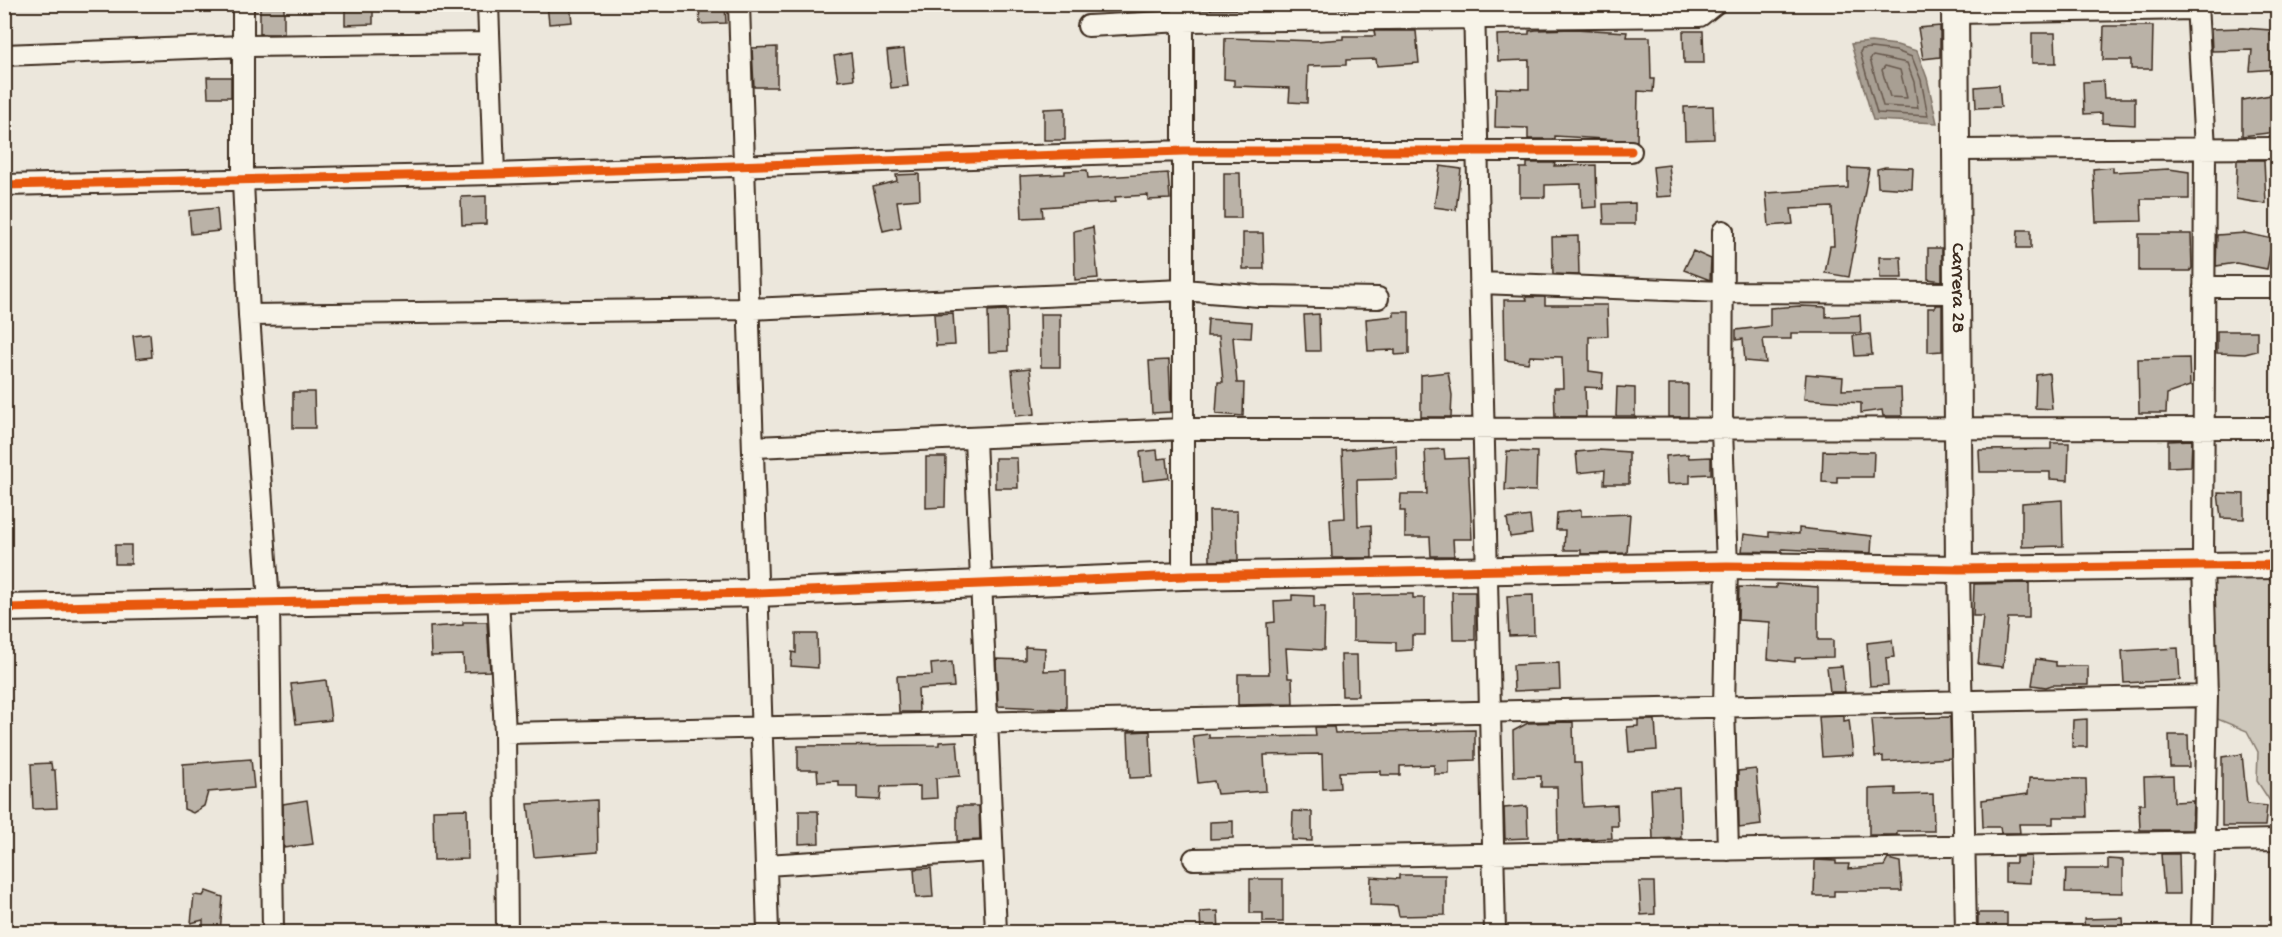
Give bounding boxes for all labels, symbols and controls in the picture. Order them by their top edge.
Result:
street label: Carrera 28 [1945,243,1969,333]

